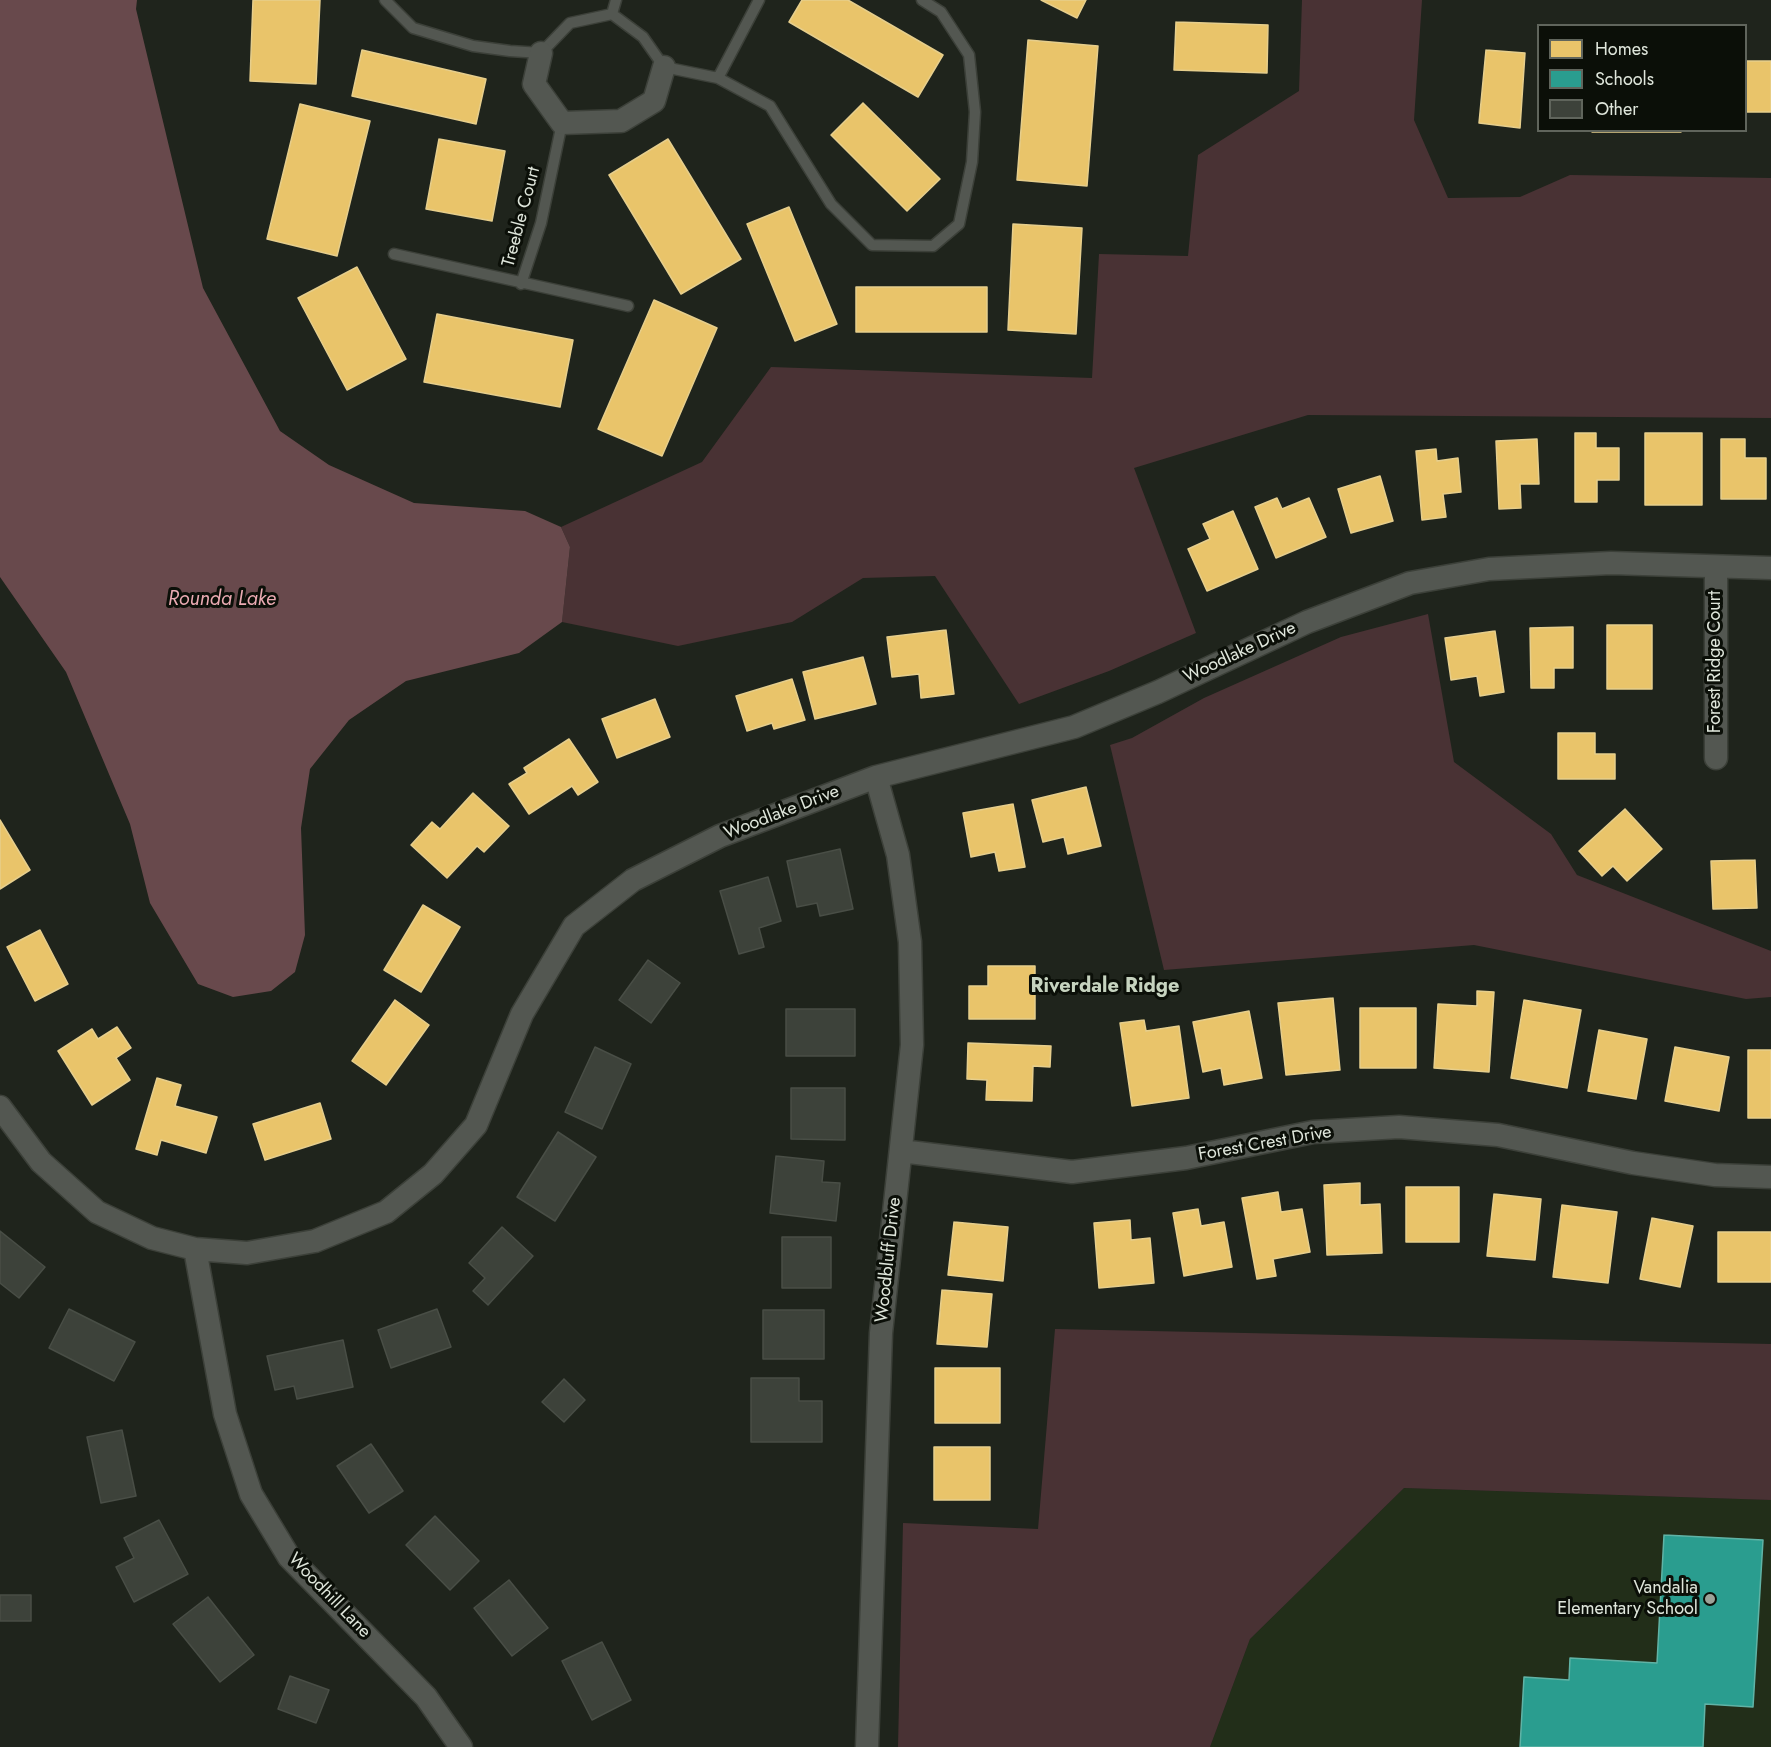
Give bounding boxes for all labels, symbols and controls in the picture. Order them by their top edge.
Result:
legend [1537,24,1747,132]
text: Homes [1595,36,1648,62]
text: Schools [1595,66,1654,92]
text: Other [1595,96,1638,122]
street label: Treeble Court [498,165,546,269]
water label: Rounda Lake [168,588,276,612]
street label: Forest Ridge Court [1705,591,1727,733]
street label: Woodlake Drive [1180,618,1300,688]
street label: Woodlake Drive [721,781,843,845]
district label: Riverdale Ridge [1031,975,1179,999]
street label: Forest Crest Drive [1197,1122,1333,1166]
street label: Woodbluff Drive [872,1196,906,1324]
street label: Woodhill Lane [283,1549,375,1643]
place label: Vandalia Elementary School [1557,1578,1698,1620]
marker: Vandalia Elementary School [1703,1592,1717,1606]

